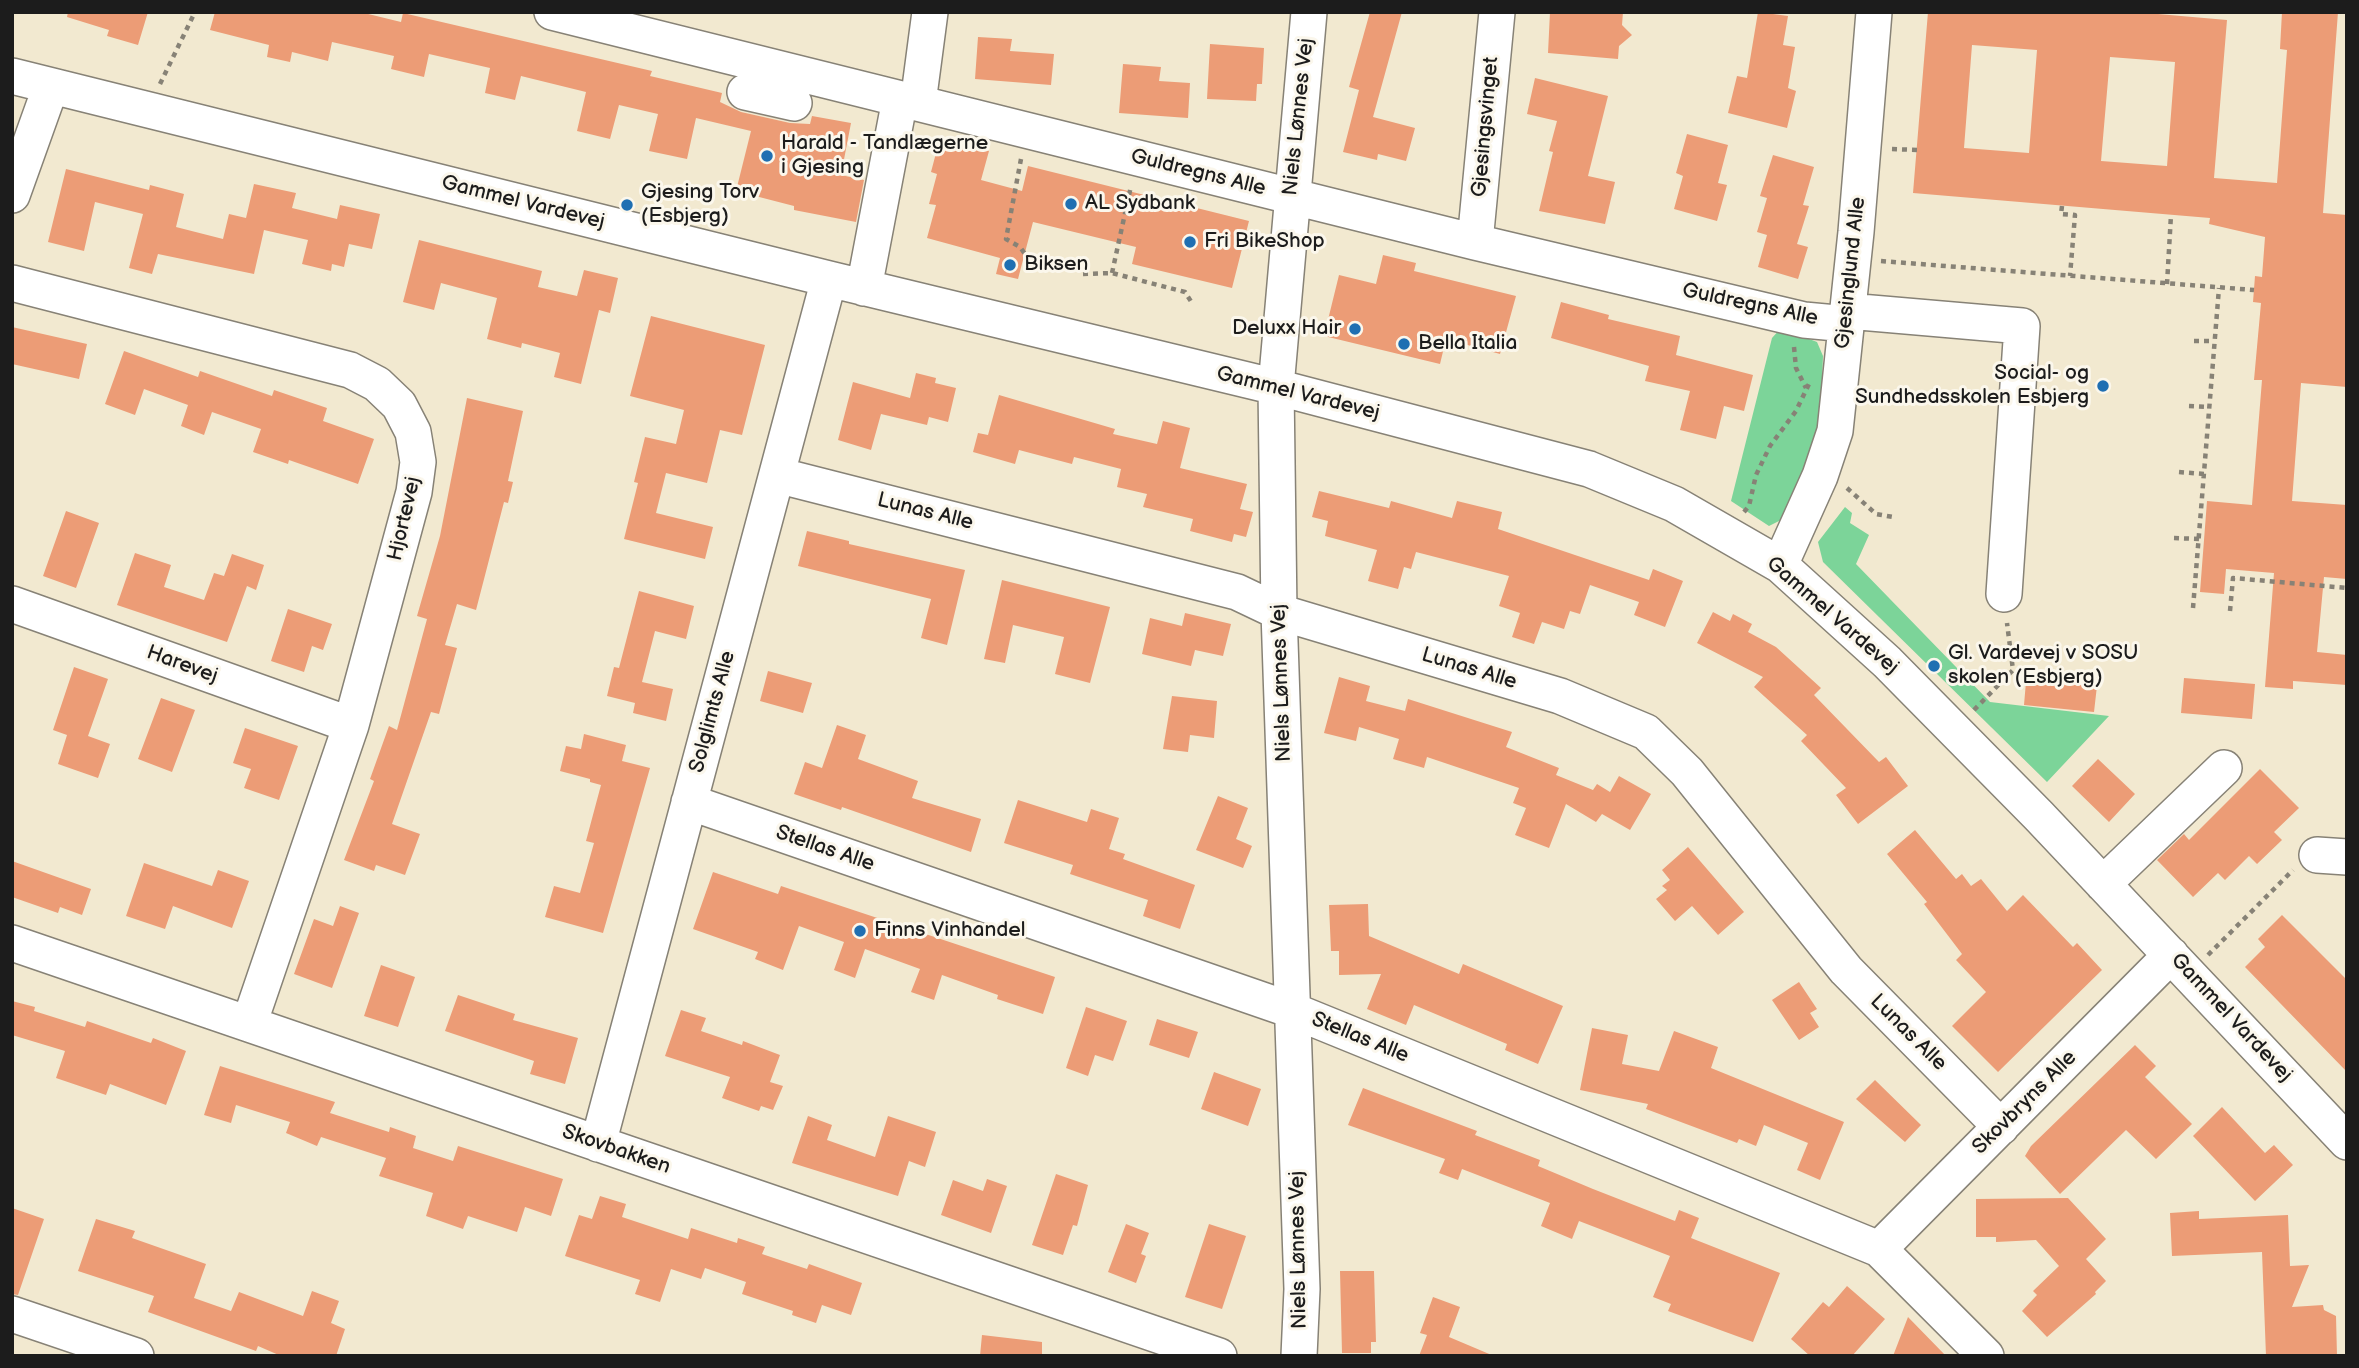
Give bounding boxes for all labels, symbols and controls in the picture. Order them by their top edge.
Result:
street label: Niels Lønnes Vej [1278,37,1320,197]
street label: Gjesingsvinget [1467,56,1505,198]
place label: Harald - Tandlægerne i Gjesing [781,131,988,181]
street label: Guldregns Alle [1128,144,1268,202]
marker: Harald - Tandlægerne i Gjesing [759,148,775,164]
street label: Gammel Vardevej [439,171,607,235]
place label: Gjesing Torv (Esbjerg) [641,180,759,230]
place label: AL Sydbank [1085,191,1195,217]
marker: AL Sydbank [1063,196,1079,212]
street label: Gjesinglund Alle [1830,196,1872,350]
marker: Gjesing Torv (Esbjerg) [619,197,635,213]
place label: Fri BikeShop [1204,229,1325,255]
marker: Fri BikeShop [1182,234,1198,250]
place label: Biksen [1024,252,1088,278]
marker: Biksen [1002,257,1018,273]
street label: Guldregns Alle [1680,278,1820,332]
place label: Deluxx Hair [1232,316,1341,342]
marker: Deluxx Hair [1347,321,1363,337]
place label: Bella Italia [1418,331,1517,357]
marker: Bella Italia [1396,336,1412,352]
place label: Social- og Sundhedsskolen Esbjerg [1855,361,2089,411]
street label: Gammel Vardevej [1214,362,1382,426]
marker: Social- og Sundhedsskolen Esbjerg [2095,378,2111,394]
street label: Hjortevej [383,474,427,564]
street label: Lunas Alle [874,488,976,536]
street label: Gammel Vardevej [1761,552,1903,680]
street label: Niels Lønnes Vej [1267,604,1297,762]
street label: Harevej [143,640,221,690]
place label: Gl. Vardevej v SOSU skolen (Esbjerg) [1948,641,2138,691]
street label: Lunas Alle [1418,643,1520,695]
street label: Solglimts Alle [685,648,741,776]
marker: Gl. Vardevej v SOSU skolen (Esbjerg) [1926,658,1942,674]
street label: Stellas Alle [772,820,878,878]
place label: Finns Vinhandel [874,918,1025,944]
marker: Finns Vinhandel [852,923,868,939]
street label: Gammel Vardevej [2165,948,2297,1088]
street label: Lunas Alle [1864,989,1952,1077]
street label: Stellas Alle [1308,1007,1412,1069]
street label: Skovbryns Alle [1968,1046,2082,1160]
street label: Skovbakken [559,1120,673,1180]
street label: Niels Lønnes Vej [1285,1171,1313,1329]

